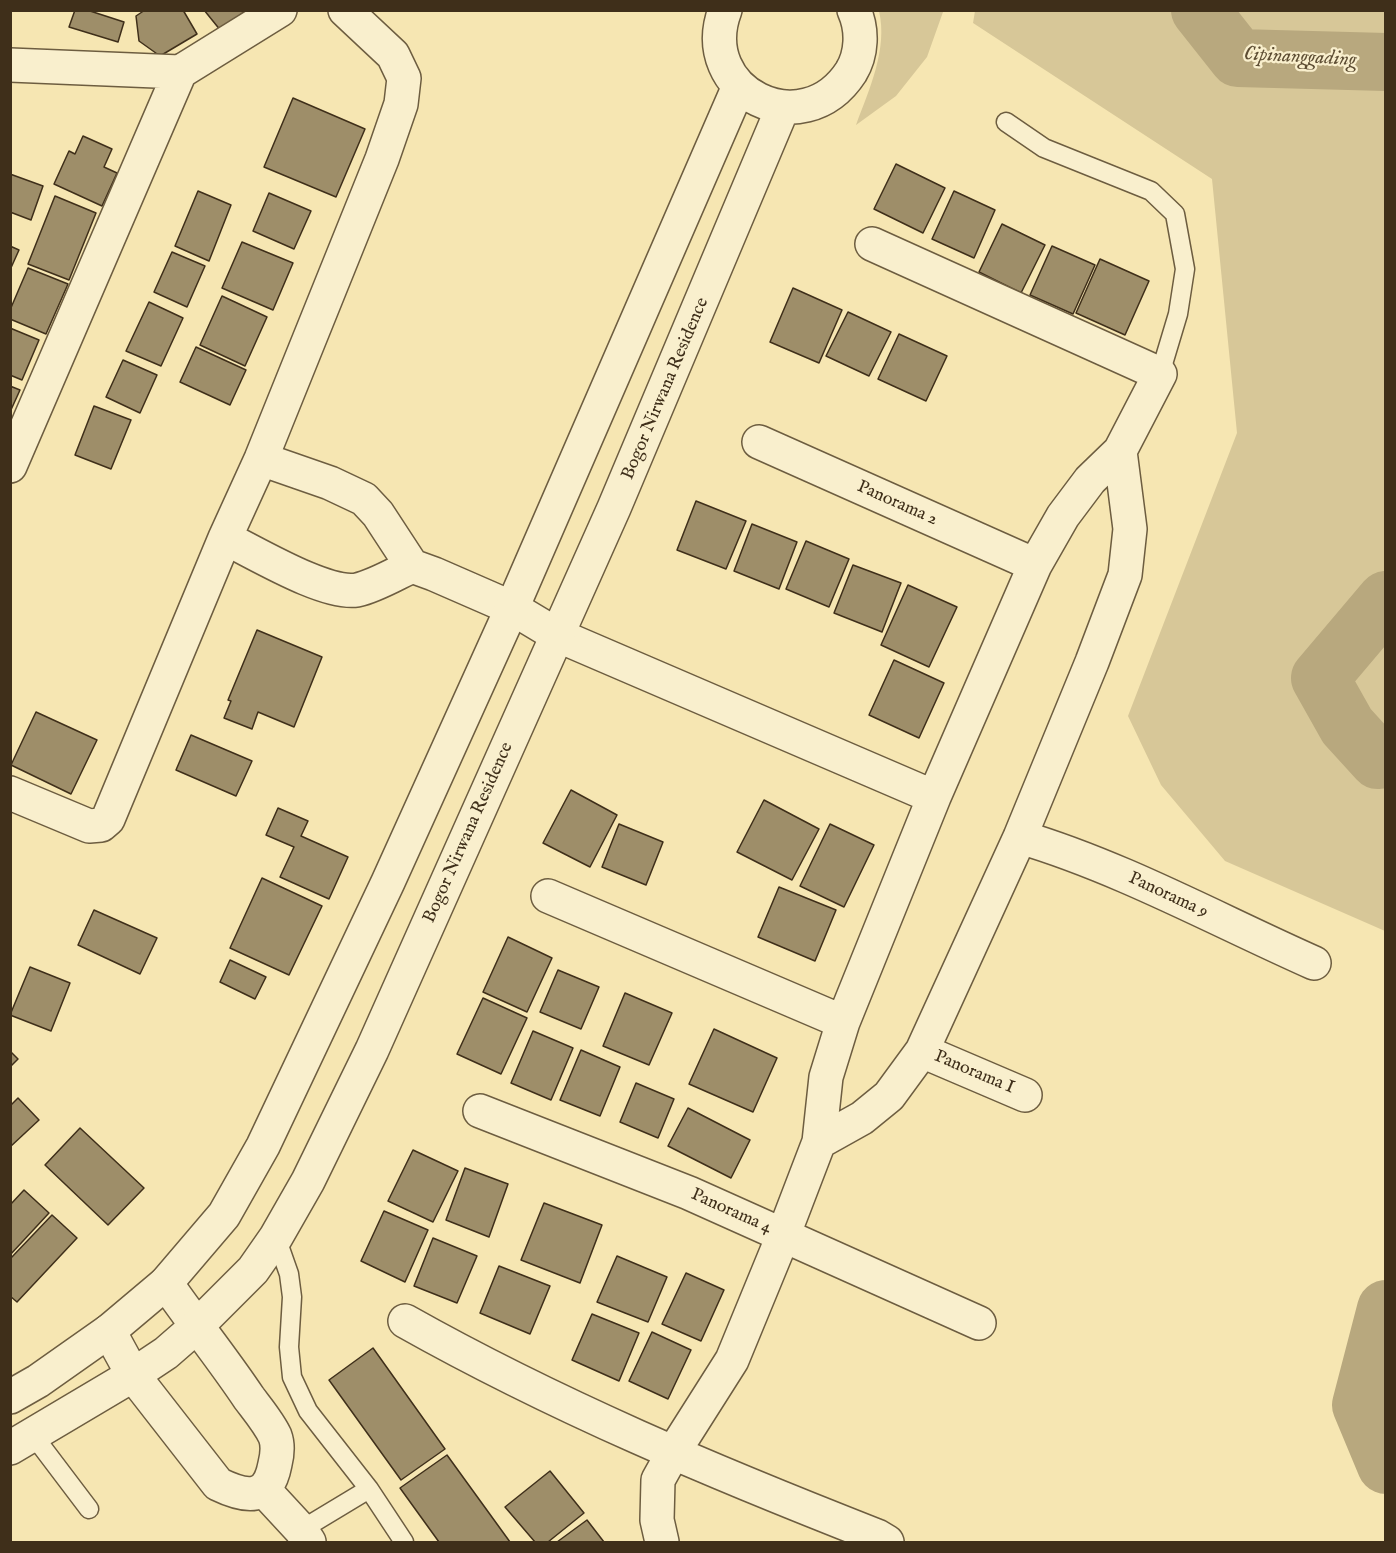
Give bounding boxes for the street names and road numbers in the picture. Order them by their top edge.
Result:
street label: Bogor Nirwana Residence [618,295,714,483]
street label: Panorama 2 [853,477,941,531]
street label: Bogor Nirwana Residence [419,739,519,927]
street label: Panorama 9 [1125,868,1211,924]
street label: Panorama I [931,1046,1017,1100]
street label: Panorama 4 [687,1185,775,1239]

